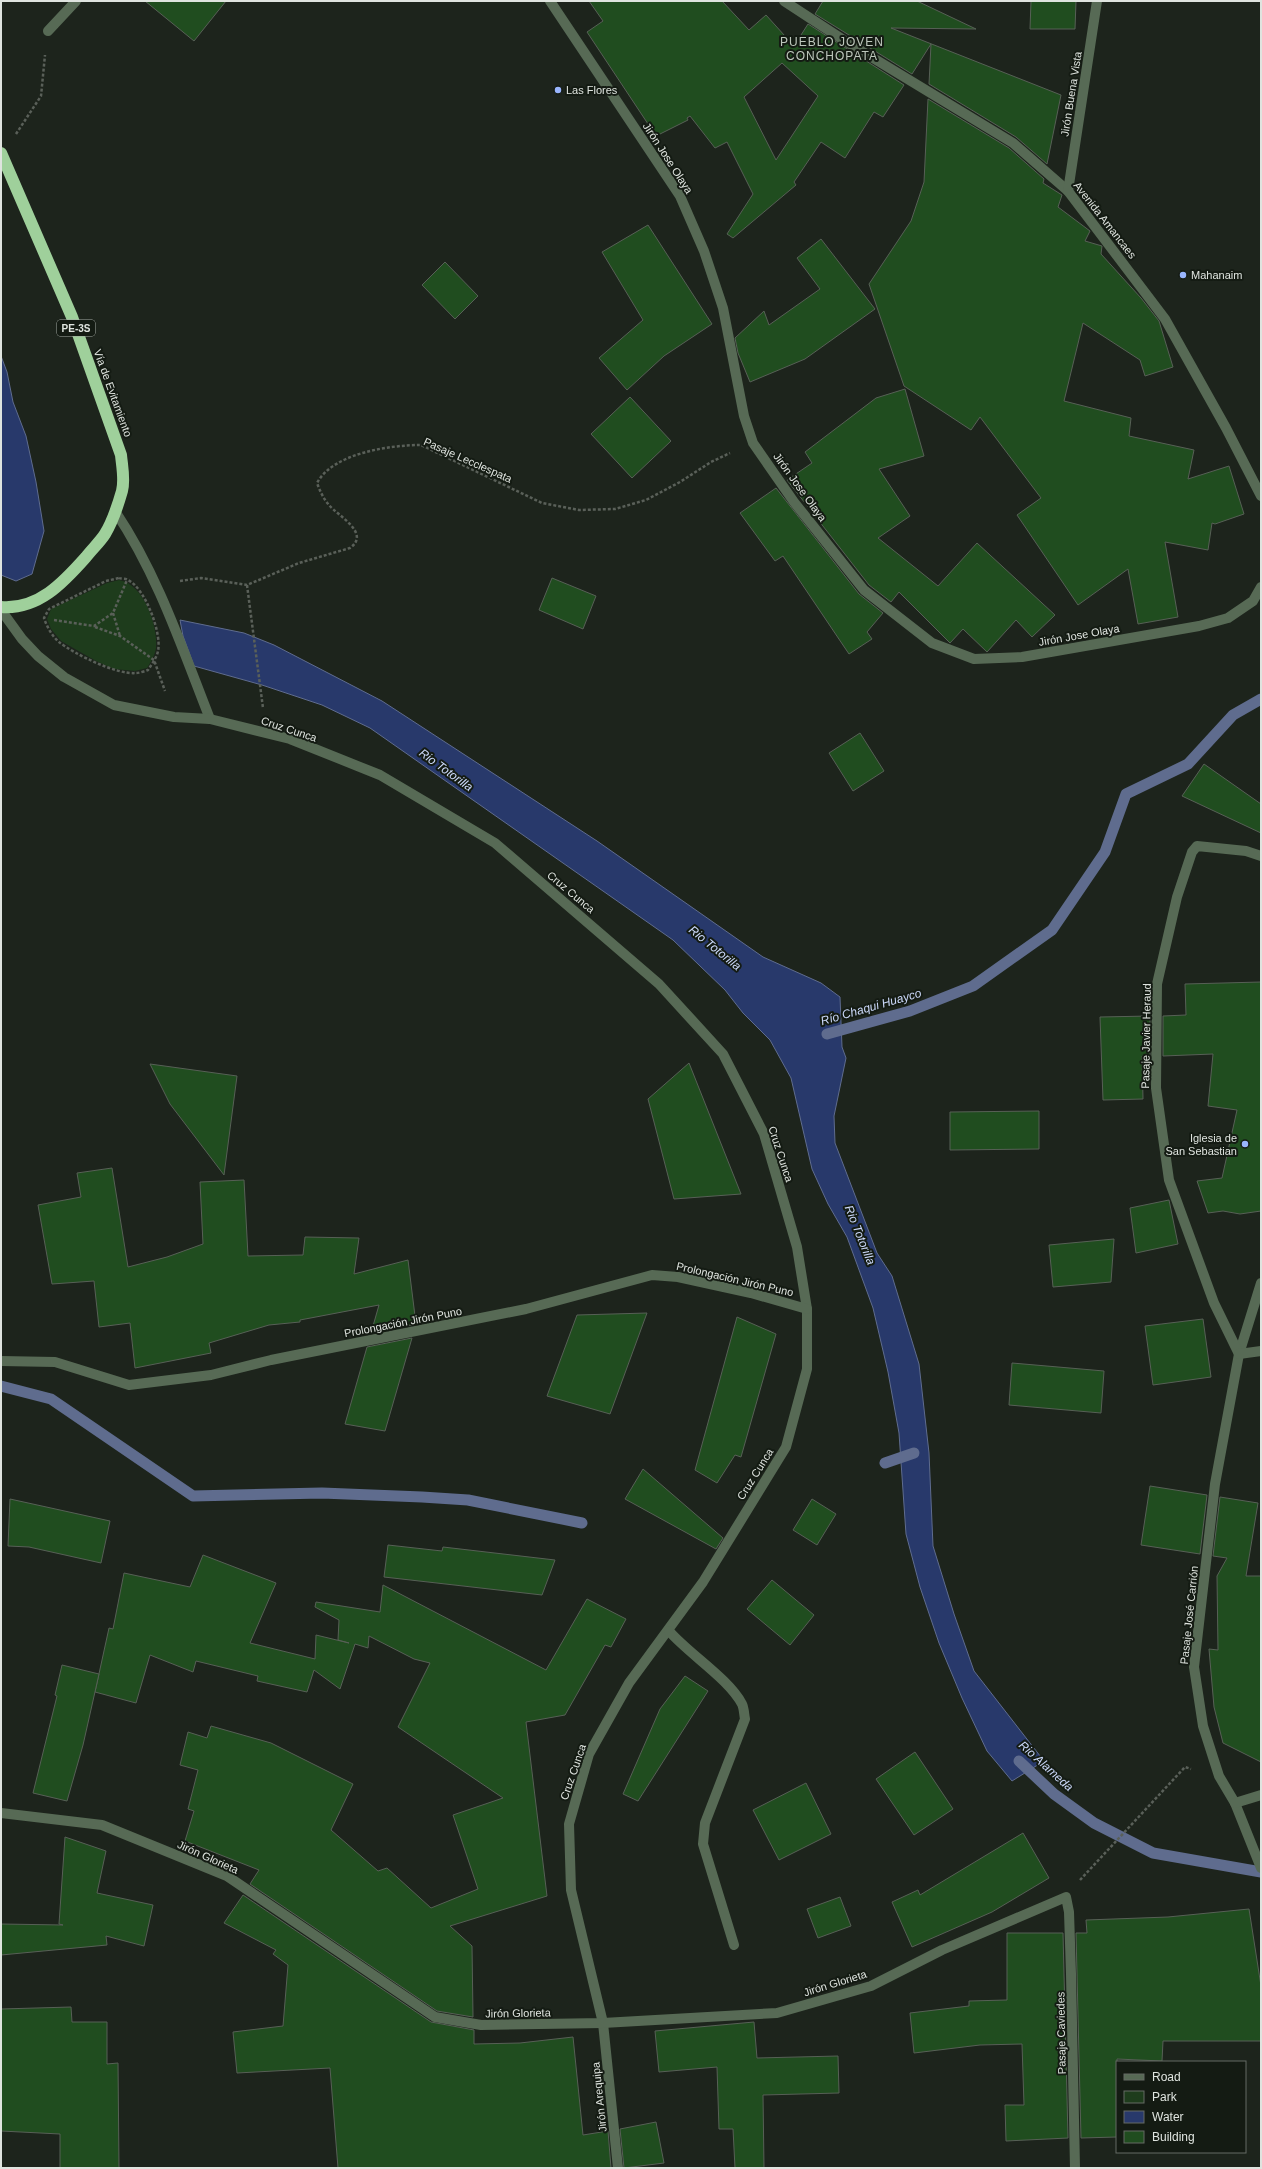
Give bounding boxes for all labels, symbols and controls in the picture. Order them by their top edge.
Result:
district label: PUEBLO JOVEN CONCHOPATA [780,35,884,63]
street label: Jirón Buena Vista [1058,50,1084,137]
place label: Las Flores [566,84,618,96]
marker: Las Flores [553,85,563,95]
street label: Jirón Jose Olaya [641,120,696,196]
street label: Avenida Amancaes [1071,179,1139,261]
place label: Mahanaim [1191,269,1242,281]
marker: Mahanaim [1178,270,1188,280]
road number: PE-3S [57,320,95,336]
street label: Vía de Evitamiento [92,348,134,438]
street label: Pasaje Lecclespata [422,435,515,485]
street label: Jirón Jose Olaya [771,450,829,524]
street label: Jirón Jose Olaya [1038,622,1121,648]
street label: Cruz Cunca [260,714,319,744]
water label: Rio Totorilla [416,746,476,794]
street label: Cruz Cunca [545,869,598,916]
water label: Rio Totorilla [686,923,744,973]
street label: Pasaje Javier Heraud [1139,983,1153,1089]
water label: Río Chaqui Huayco [819,986,923,1028]
street label: Cruz Cunca [766,1125,796,1184]
place label: Iglesia de San Sebastian [1165,1132,1237,1157]
marker: Iglesia de San Sebastian [1240,1139,1250,1149]
water label: Rio Totorilla [842,1203,878,1267]
street label: Prolongación Jirón Puno [675,1260,795,1298]
street label: Prolongación Jirón Puno [343,1305,463,1339]
street label: Cruz Cunca [735,1445,776,1502]
street label: Pasaje José Carrión [1178,1565,1200,1665]
water label: Rio Alameda [1016,1738,1076,1794]
street label: Cruz Cunca [558,1742,588,1801]
street label: Jirón Glorieta [176,1838,241,1876]
street label: Jirón Glorieta [802,1967,869,1998]
street label: Pasaje Caviedes [1054,1991,1068,2074]
street label: Jirón Glorieta [485,2006,552,2020]
street label: Jirón Arequipa [589,2061,609,2133]
legend [1116,2061,1246,2153]
text: Road [1152,2070,1181,2084]
text: Park [1152,2090,1178,2104]
text: Water [1152,2110,1184,2124]
text: Building [1152,2130,1195,2144]

